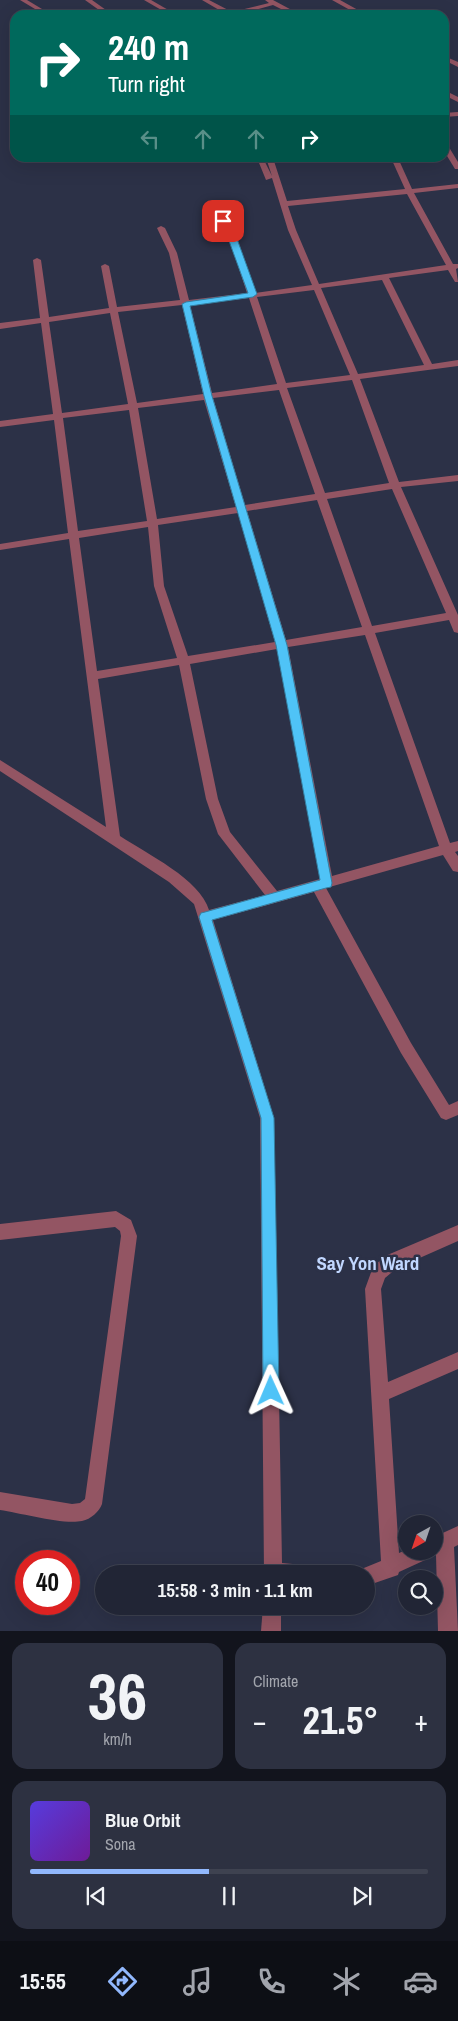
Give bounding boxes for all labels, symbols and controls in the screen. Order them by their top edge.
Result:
text: 240 m [108,24,189,71]
icon: right [25,30,90,95]
text: Turn right [108,69,185,99]
icon: left [136,125,164,153]
icon: ahead [189,125,217,153]
icon: ahead [242,125,270,153]
icon: right [295,125,323,153]
pin [202,200,244,242]
icon: arrive [209,207,237,235]
district label: Say Yon Ward [317,1250,419,1276]
position arrow [244,1364,296,1416]
north arrow [398,1515,442,1560]
map controls [398,1515,443,1615]
speed limit sign: 40 [15,1550,80,1615]
button: search [398,1570,443,1615]
text: 15:58 · 3 min · 1.1 km [157,1577,313,1603]
text: 36 [88,1652,147,1739]
text: Climate [253,1670,298,1692]
text: 21.5° [303,1695,378,1746]
text: − [253,1702,266,1740]
text: + [415,1702,428,1740]
text: km/h [103,1728,132,1750]
text: Blue Orbit [105,1807,180,1833]
text: Sona [105,1833,136,1855]
icon: previous [82,1882,110,1910]
icon: pause [215,1882,243,1910]
icon: next [348,1882,376,1910]
icon: directions [105,1964,140,1999]
icon: music [180,1964,215,1999]
icon: phone [254,1964,289,1999]
icon: climate [329,1964,364,1999]
icon: car [403,1964,438,1999]
text: 15:55 [20,1966,66,1996]

